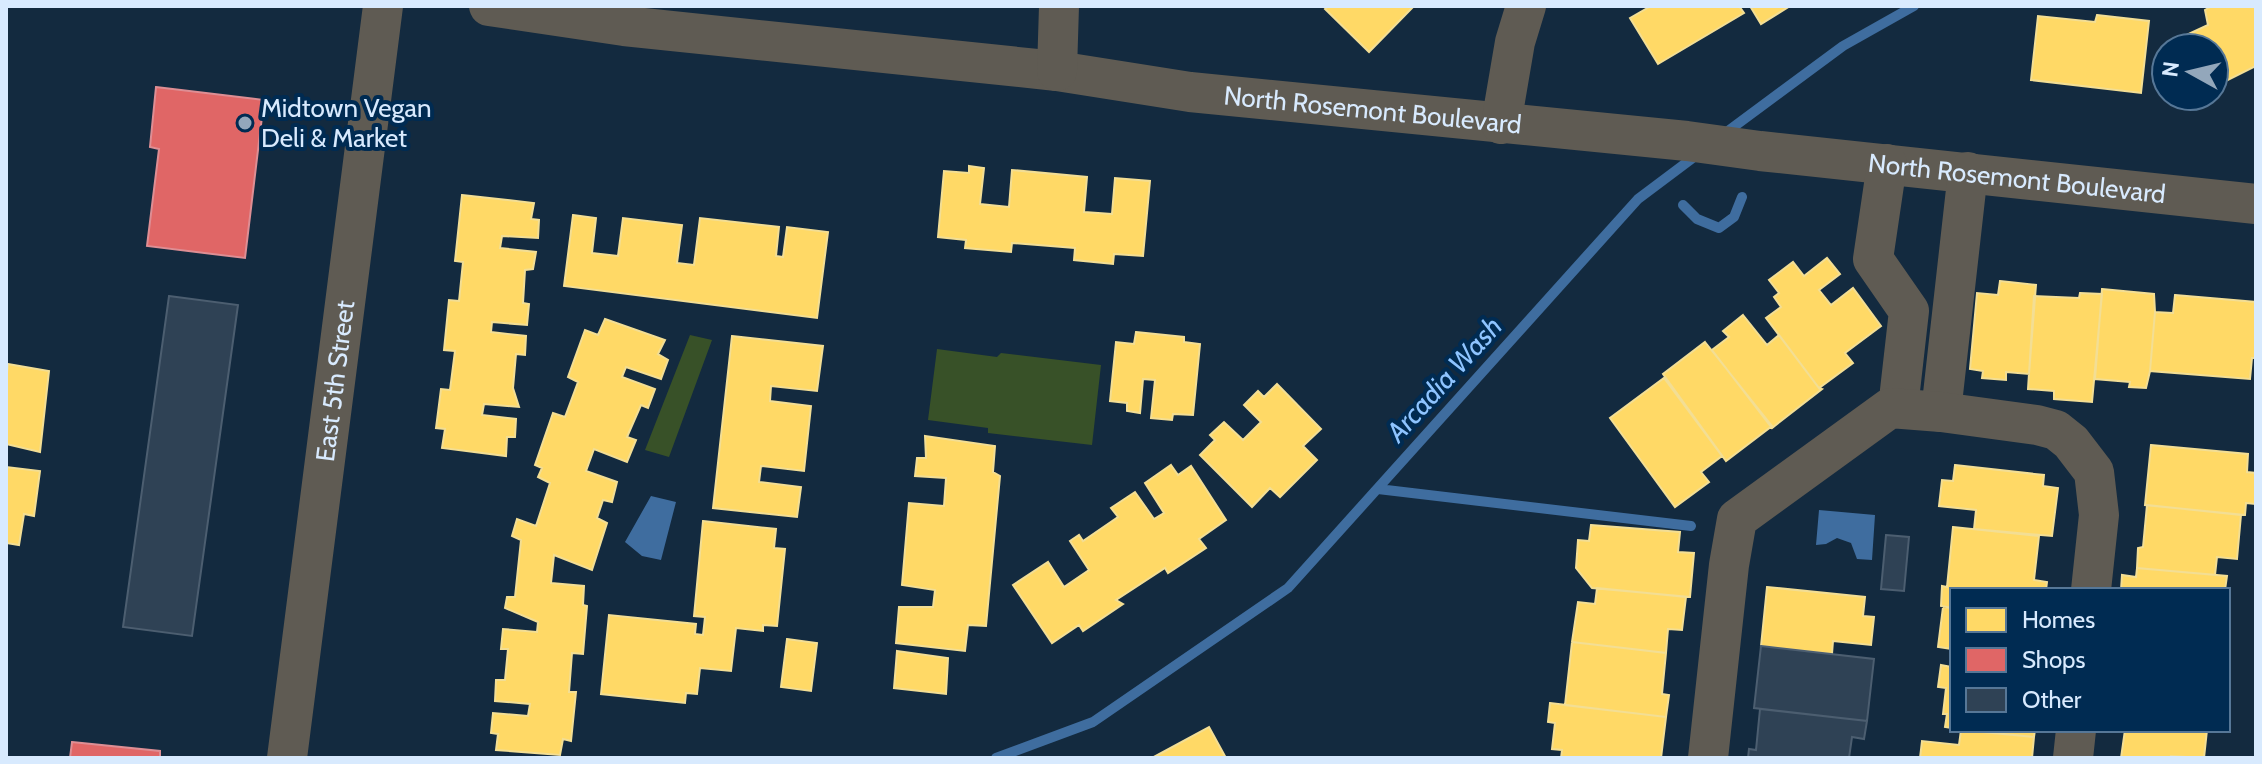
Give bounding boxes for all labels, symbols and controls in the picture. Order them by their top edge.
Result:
north arrow [2150,32,2230,112]
text: N [2156,60,2185,79]
street label: North Rosemont Boulevard [1222,79,1523,141]
place label: Midtown Vegan Deli & Market [261,92,431,154]
marker: Midtown Vegan Deli & Market [236,114,254,132]
street label: North Rosemont Boulevard [1867,147,2167,210]
street label: East 5th Street [309,298,361,463]
water label: Arcadia Wash [1378,309,1509,450]
legend [1950,588,2230,732]
text: Homes [2022,605,2095,634]
text: Shops [2022,645,2085,674]
text: Other [2022,685,2082,714]

